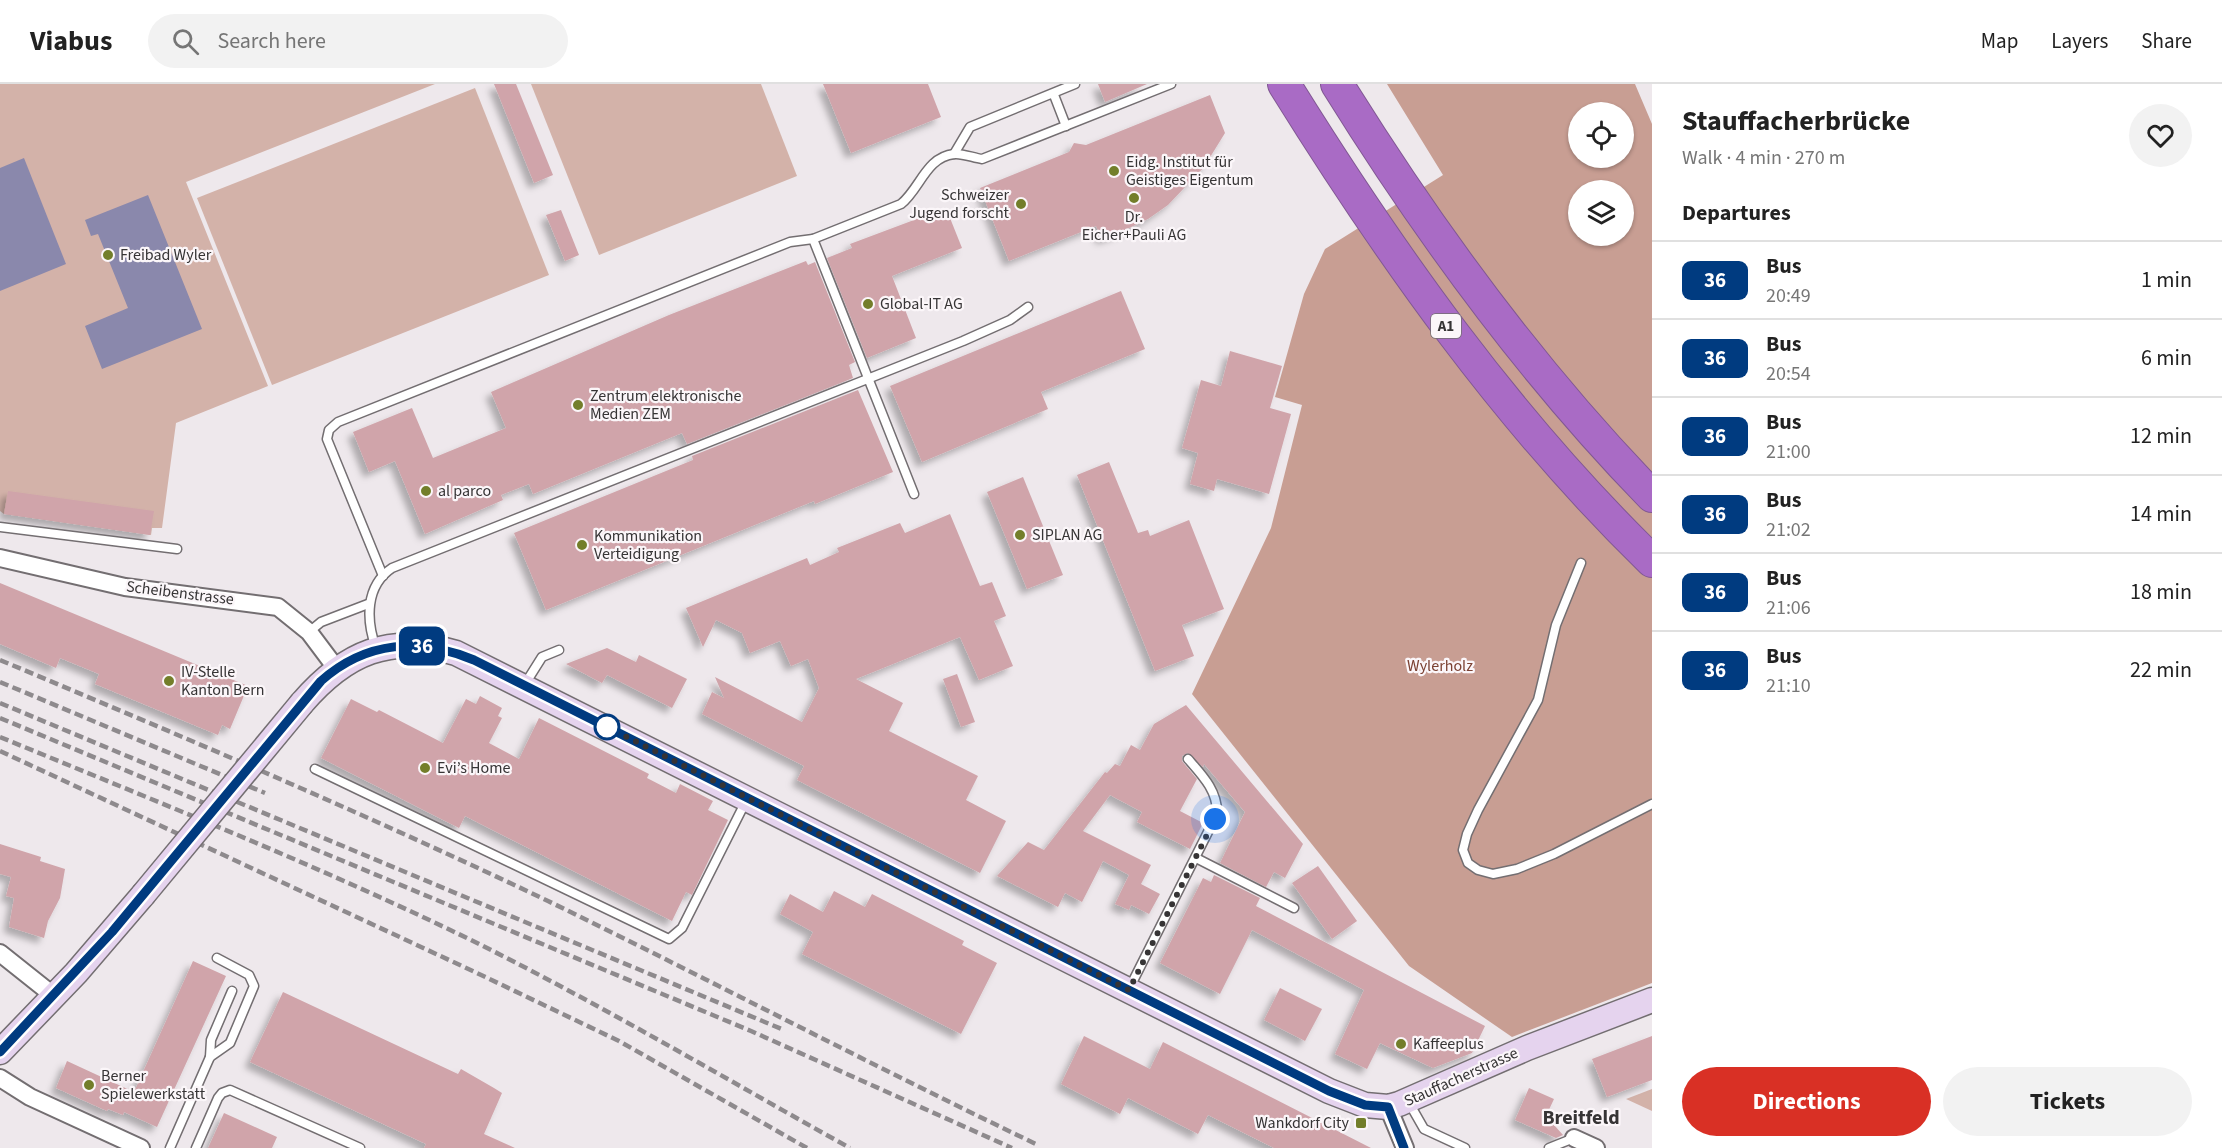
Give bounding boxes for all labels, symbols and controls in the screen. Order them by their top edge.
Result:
search box [148,14,568,68]
text: Viabus [30,21,112,61]
icon: search [169,25,202,58]
text: Search here [217,25,326,57]
text: Map [1981,26,2018,56]
text: Layers [2051,26,2108,56]
text: Share [2141,26,2192,56]
text: Stauffacherbrücke [1682,101,1910,141]
map controls [1568,102,1634,246]
button: locate [1568,102,1634,168]
button: heart [2129,104,2192,167]
text: Walk · 4 min · 270 m [1682,144,1845,172]
place label: Eidg. Institut für Geistiges Eigentum [1126,151,1253,191]
marker: Eidg. Institut für Geistiges Eigentum [1107,164,1121,178]
button: layers [1568,180,1634,246]
place label: Schweizer Jugend forscht [909,184,1010,224]
marker: Dr. Eicher+Pauli AG [1127,191,1141,205]
marker: Schweizer Jugend forscht [1014,197,1028,211]
text: Departures [1682,197,1791,229]
place label: Dr. Eicher+Pauli AG [1082,206,1186,246]
place label: Freibad Wyler [120,244,212,266]
marker: Freibad Wyler [101,248,115,262]
text: Bus [1766,250,1802,282]
text: 1 min [2141,264,2192,296]
text: 36 [1704,265,1726,295]
text: 20:49 [1766,282,1811,310]
place label: Global-IT AG [880,293,963,315]
marker: Global-IT AG [861,297,875,311]
road number: A1 [1431,314,1461,338]
text: Bus [1766,328,1802,360]
text: 6 min [2141,342,2192,374]
text: 36 [1704,343,1726,373]
text: 20:54 [1766,360,1811,388]
place label: Zentrum elektronische Medien ZEM [590,385,741,425]
marker: Zentrum elektronische Medien ZEM [571,398,585,412]
text: Bus [1766,406,1802,438]
text: 12 min [2130,420,2192,452]
text: 36 [1704,421,1726,451]
text: 21:00 [1766,438,1811,466]
place label: al parco [438,480,491,502]
marker: al parco [419,484,433,498]
text: Bus [1766,484,1802,516]
text: 14 min [2130,498,2192,530]
text: 36 [1704,499,1726,529]
text: 21:02 [1766,516,1811,544]
place label: SIPLAN AG [1032,524,1102,546]
place label: Kommunikation Verteidigung [594,525,702,565]
marker: SIPLAN AG [1013,528,1027,542]
marker: Kommunikation Verteidigung [575,538,589,552]
text: Bus [1766,562,1802,594]
street label: Scheibenstrasse [125,575,235,611]
text: 18 min [2130,576,2192,608]
text: 36 [1704,577,1726,607]
text: 21:06 [1766,594,1811,622]
line badge: 36 [395,626,449,666]
text: 36 [411,631,433,661]
text: Bus [1766,640,1802,672]
text: 22 min [2130,654,2192,686]
park label: Wylerholz [1407,655,1473,677]
text: 36 [1704,655,1726,685]
place label: IV-Stelle Kanton Bern [181,661,265,701]
text: 21:10 [1766,672,1811,700]
marker: IV-Stelle Kanton Bern [162,674,176,688]
unlabelled marker [594,714,620,740]
place label: Evi’s Home [437,757,510,779]
marker: Evi’s Home [418,761,432,775]
your location [1200,804,1230,834]
place label: Kaffeeplus [1413,1033,1484,1055]
marker: Kaffeeplus [1394,1037,1408,1051]
street label: Stauffacherstrasse [1400,1042,1522,1112]
place label: Berner Spielewerkstatt [101,1065,206,1105]
button: Directions [1682,1067,1931,1136]
button: Tickets [1943,1067,2192,1136]
marker: Berner Spielewerkstatt [82,1078,96,1092]
district label: Breitfeld [1542,1104,1620,1132]
place label: Wankdorf City [1255,1112,1350,1134]
marker: Wankdorf City [1354,1116,1368,1130]

